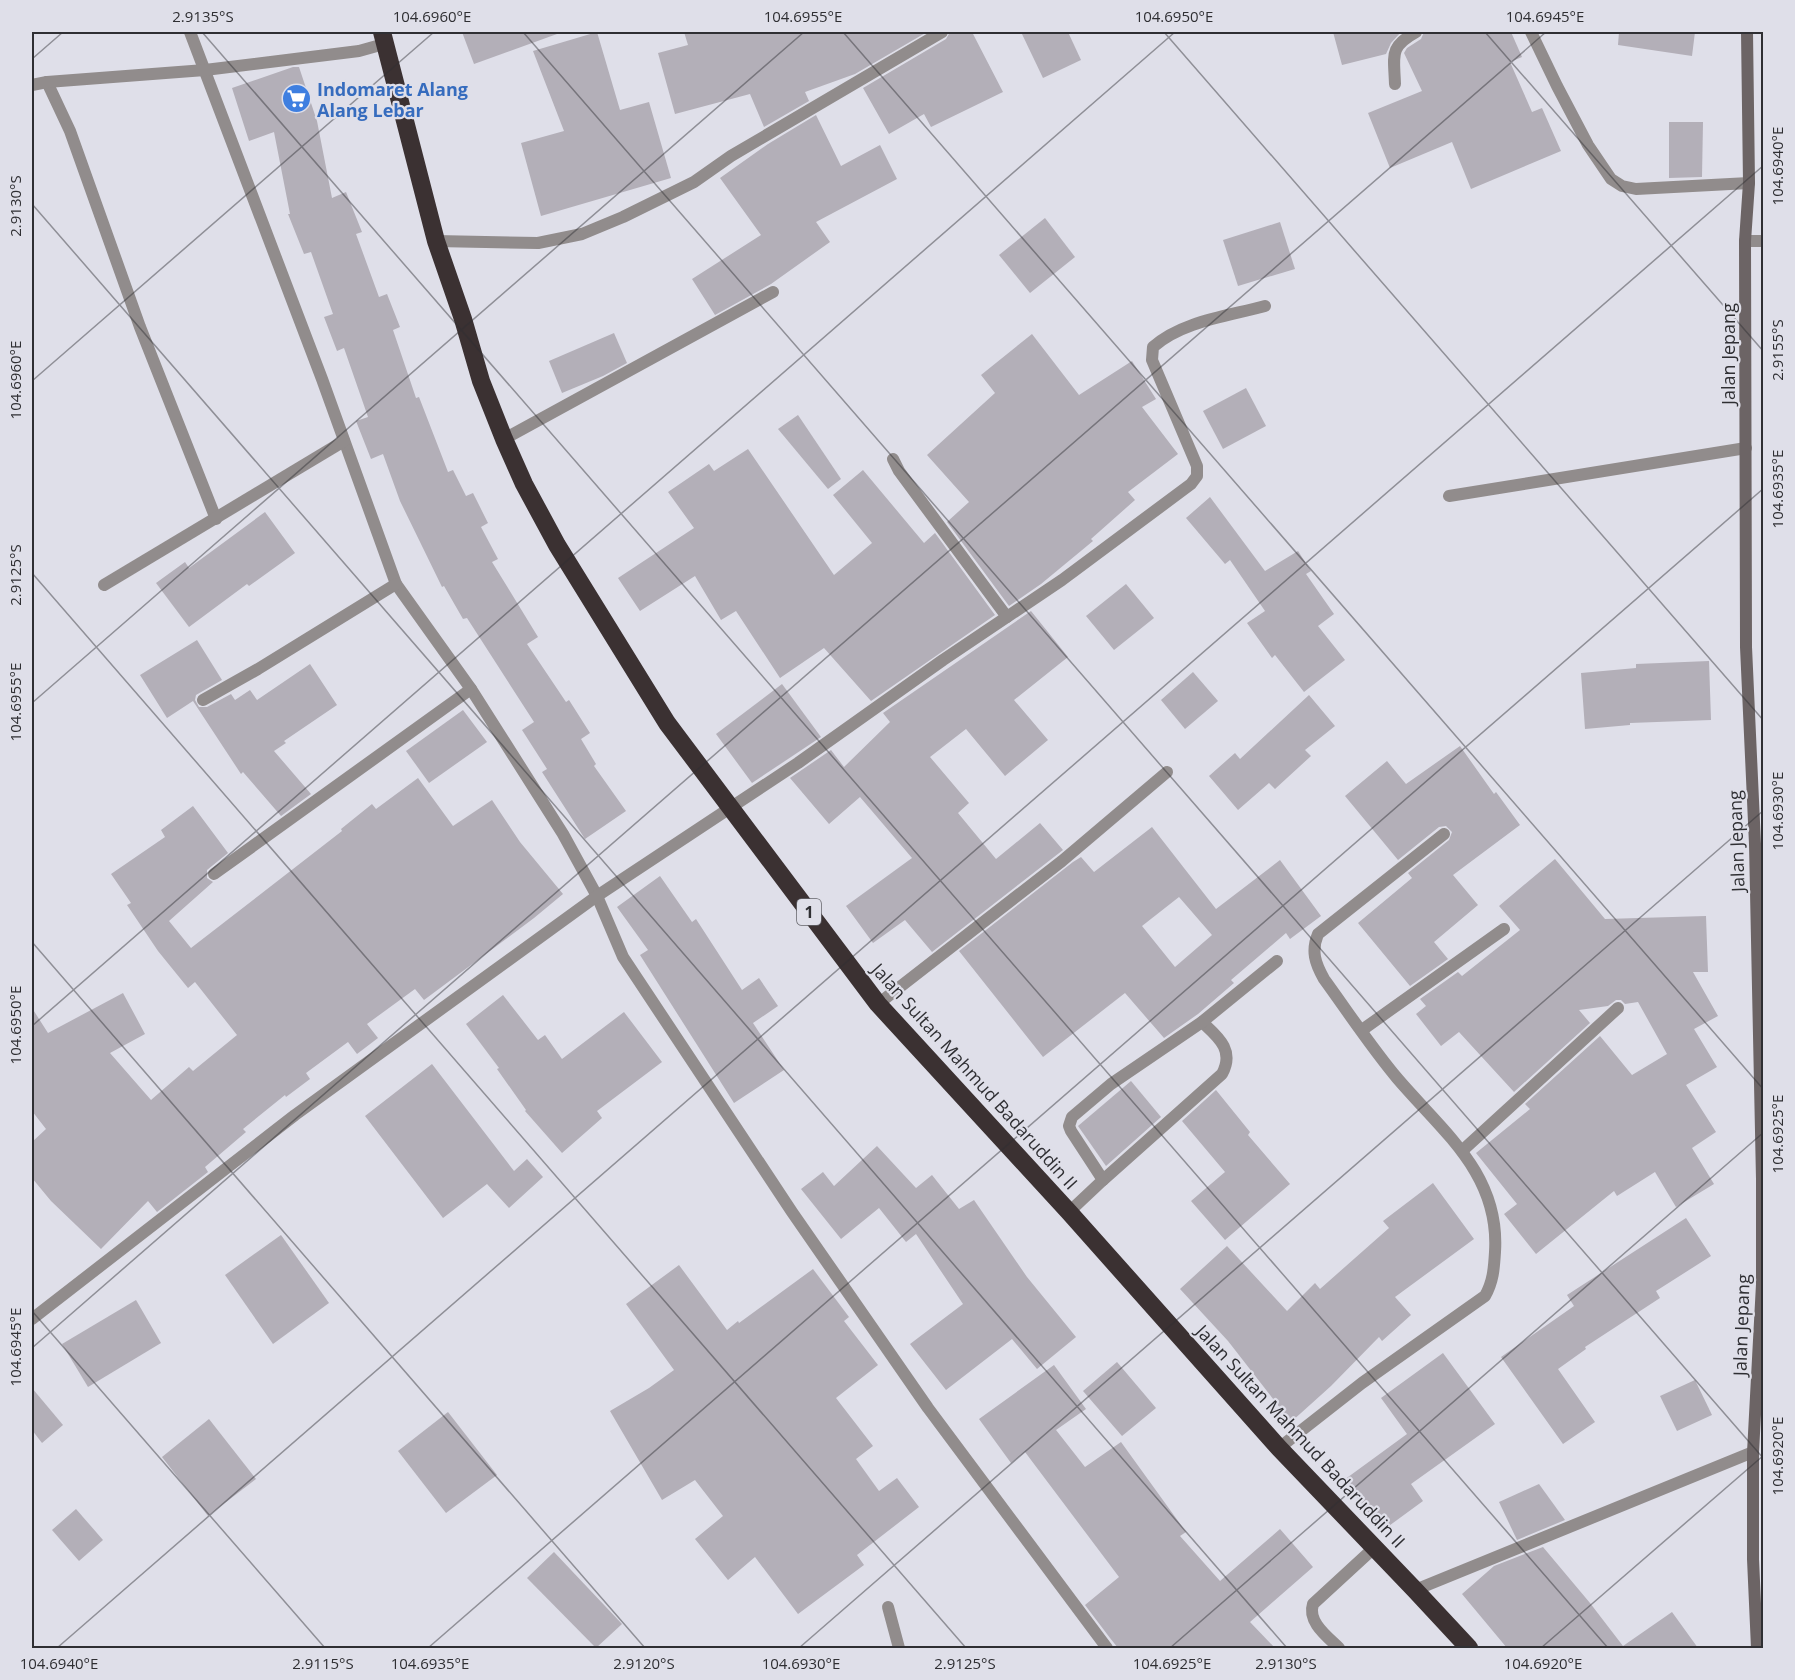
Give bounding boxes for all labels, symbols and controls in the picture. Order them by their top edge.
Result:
text: 2.9135°S [172,6,234,26]
text: 104.6960°E [393,6,471,26]
text: 104.6955°E [764,6,842,26]
text: 104.6950°E [1135,6,1213,26]
text: 104.6945°E [1506,6,1584,26]
place label: Indomaret Alang Alang Lebar [317,77,468,122]
supermarket icon: Indomaret Alang Alang Lebar [280,83,312,115]
text: 104.6940°E [1767,127,1787,205]
text: 2.9130°S [5,175,25,237]
street label: Jalan Jepang [1716,303,1740,407]
text: 2.9155°S [1767,319,1787,381]
text: 104.6960°E [5,341,25,419]
text: 104.6935°E [1767,450,1787,528]
text: 2.9125°S [5,544,25,606]
text: 104.6955°E [5,663,25,741]
text: 104.6930°E [1767,772,1787,850]
street label: Jalan Jepang [1722,789,1750,894]
road number: 1 [797,899,821,925]
street label: Jalan Sultan Mahmud Badaruddin II [865,956,1083,1194]
text: 104.6950°E [5,986,25,1064]
text: 104.6925°E [1767,1095,1787,1173]
street label: Jalan Jepang [1727,1273,1755,1378]
text: 104.6945°E [5,1308,25,1386]
street label: Jalan Sultan Mahmud Badaruddin II [1190,1318,1411,1553]
text: 104.6920°E [1767,1417,1787,1495]
text: 104.6940°E [20,1653,98,1673]
text: 2.9115°S [292,1653,354,1673]
text: 104.6935°E [391,1653,469,1673]
text: 2.9120°S [613,1653,675,1673]
text: 104.6930°E [762,1653,840,1673]
text: 2.9125°S [934,1653,996,1673]
text: 104.6925°E [1133,1653,1211,1673]
text: 2.9130°S [1255,1653,1317,1673]
text: 104.6920°E [1504,1653,1582,1673]

